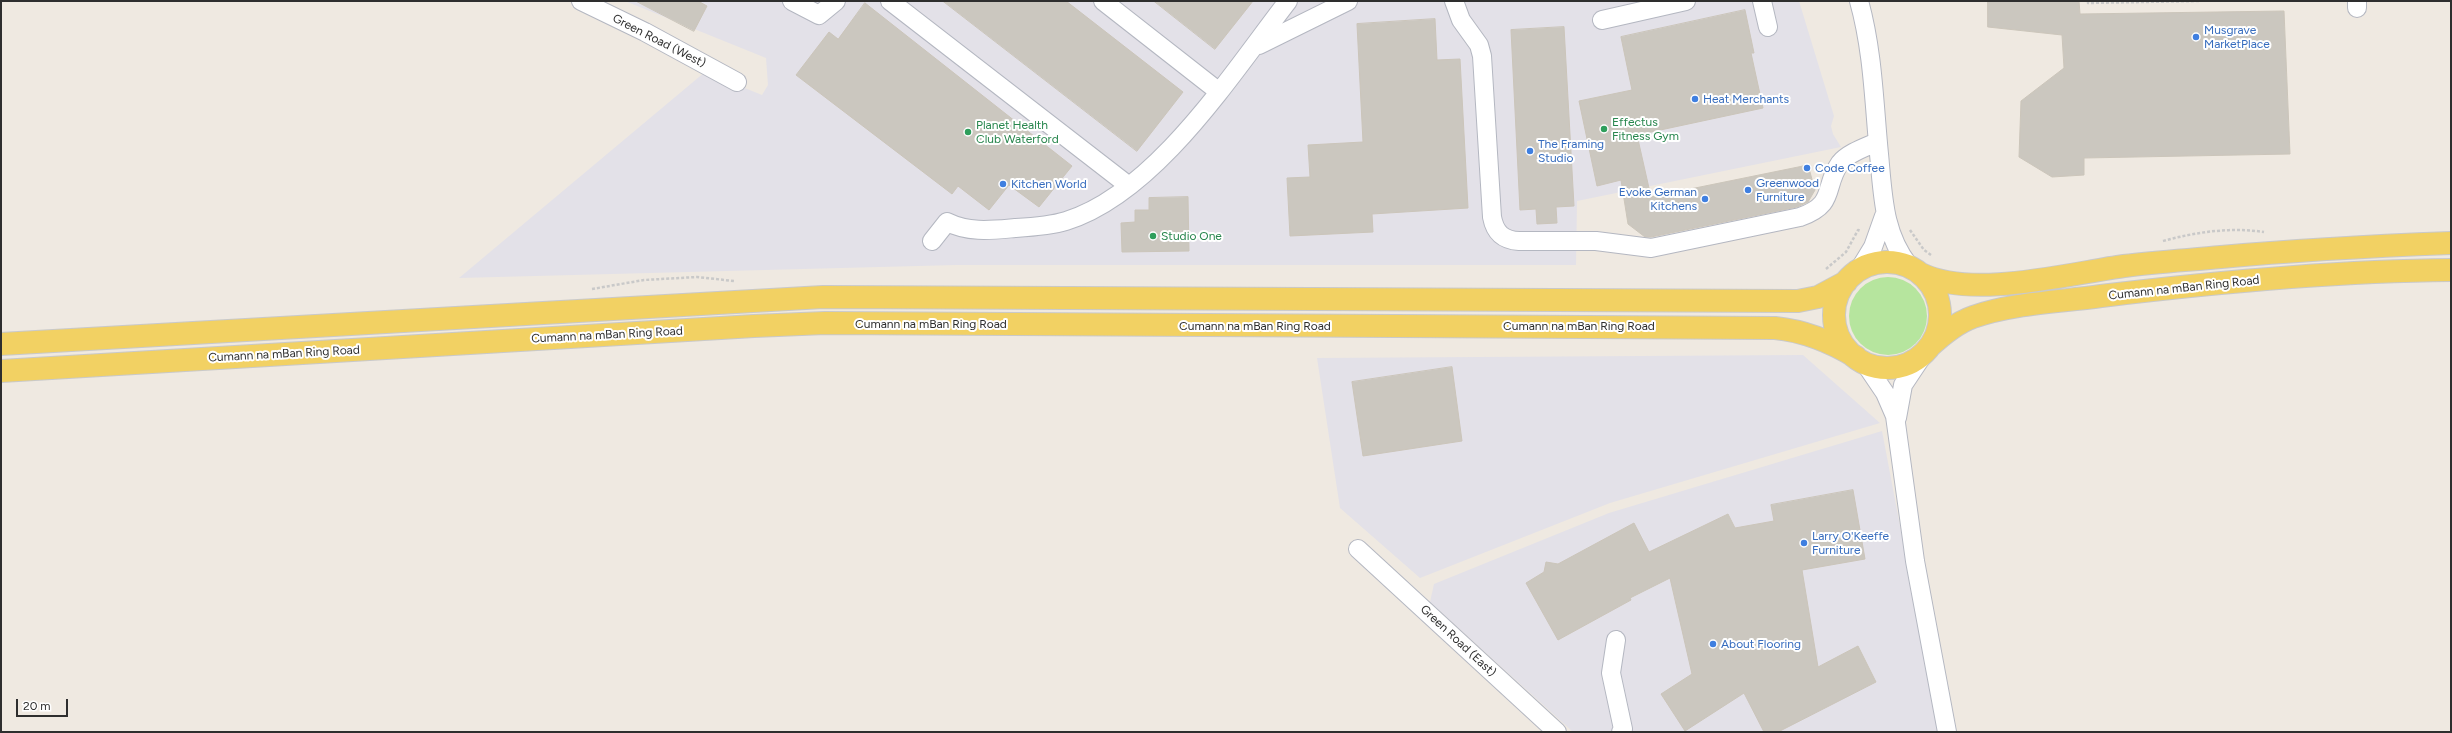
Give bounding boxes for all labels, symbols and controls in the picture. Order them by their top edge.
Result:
street label: Green Road (West) [610,11,708,71]
place label: Musgrave MarketPlace [2204,23,2270,51]
marker: Musgrave MarketPlace [2191,32,2201,42]
place label: Heat Merchants [1703,92,1789,106]
marker: Heat Merchants [1690,94,1700,104]
place label: Effectus Fitness Gym [1612,115,1679,143]
place label: Planet Health Club Waterford [976,118,1059,146]
marker: Effectus Fitness Gym [1599,124,1609,134]
marker: Planet Health Club Waterford [963,127,973,137]
place label: The Framing Studio [1538,137,1604,165]
marker: The Framing Studio [1525,146,1535,156]
place label: Code Coffee [1815,161,1885,175]
marker: Code Coffee [1802,163,1812,173]
place label: Greenwood Furniture [1756,176,1819,204]
place label: Kitchen World [1011,177,1087,191]
marker: Kitchen World [998,179,1008,189]
place label: Evoke German Kitchens [1619,185,1697,213]
marker: Greenwood Furniture [1743,185,1753,195]
marker: Evoke German Kitchens [1700,194,1710,204]
place label: Studio One [1161,229,1222,243]
marker: Studio One [1148,231,1158,241]
street label: Cumann na mBan Ring Road [2108,273,2260,303]
street label: Cumann na mBan Ring Road [855,317,1007,331]
street label: Cumann na mBan Ring Road [1179,319,1331,333]
street label: Cumann na mBan Ring Road [1503,319,1655,333]
street label: Cumann na mBan Ring Road [531,324,683,346]
street label: Cumann na mBan Ring Road [208,343,360,365]
place label: Larry O'Keeffe Furniture [1812,529,1889,557]
marker: Larry O'Keeffe Furniture [1799,538,1809,548]
street label: Green Road (East) [1417,602,1499,680]
place label: About Flooring [1721,637,1801,651]
marker: About Flooring [1708,639,1718,649]
scale bar [18,691,70,717]
text: 20 m [23,699,51,713]

